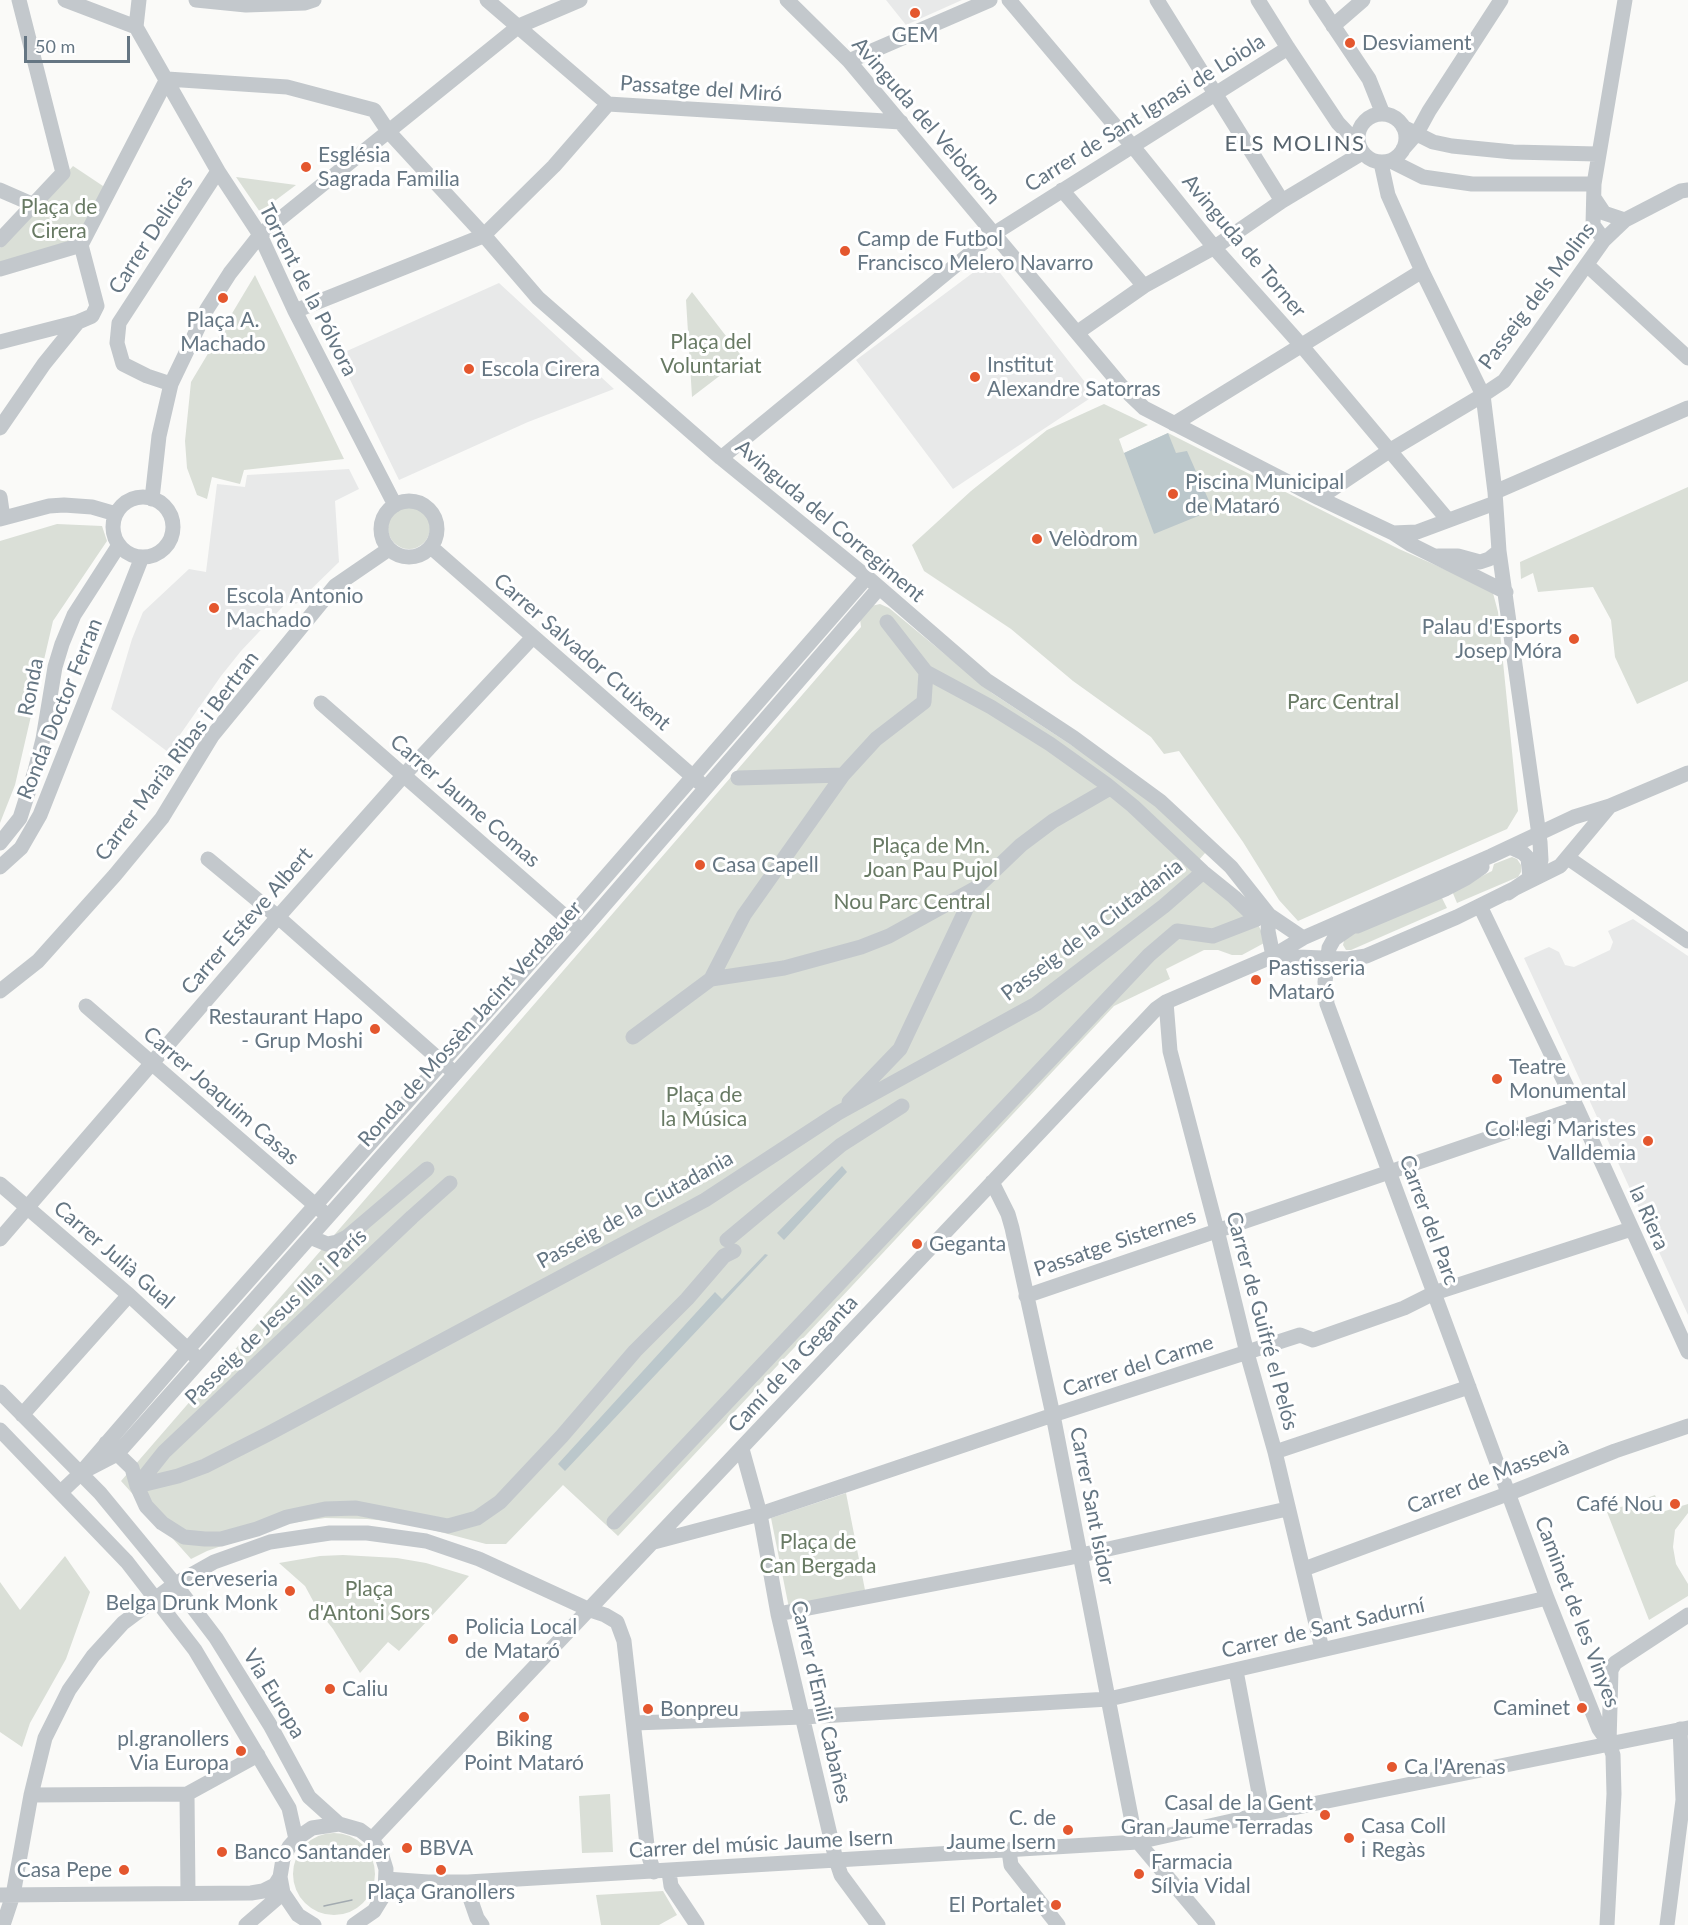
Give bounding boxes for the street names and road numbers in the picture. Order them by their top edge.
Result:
street label: Carrer de Sant Ignasi de Loiola [1020,29,1270,197]
street label: Avinguda del Velòdrom [847,32,1005,210]
street label: Passatge del Miró [619,71,783,107]
street label: Avinguda de Torner [1177,169,1311,323]
street label: Carrer Delicies [104,171,198,299]
street label: Torrent de la Pólvora [254,199,362,381]
street label: Passeig dels Molins [1474,218,1600,374]
street label: Avinguda del Corregiment [730,434,930,608]
street label: Carrer Salvador Cruixent [488,568,676,736]
street label: Ronda Doctor Ferran [12,615,108,803]
street label: Carrer Marià Ribas i Bertran [90,646,264,866]
street label: Ronda [13,656,49,718]
street label: Carrer Jaume Comas [385,729,545,873]
street label: Carrer Esteve Albert [176,842,318,1000]
street label: Passeig de la Ciutadania [996,854,1188,1006]
street label: Ronda de Mossèn Jacint Verdaguer [353,896,587,1152]
street label: Carrer Joaquim Casas [138,1021,304,1171]
street label: Passeig de la Ciutadania [532,1146,738,1274]
street label: Carrer del Parc [1394,1152,1464,1288]
street label: la Riera [1624,1182,1674,1254]
street label: Carrer Julià Gual [48,1196,180,1314]
street label: Passatge Sisternes [1031,1203,1199,1283]
street label: Carrer de Guifré el Pelós [1221,1209,1303,1433]
street label: Passeig de Jesus Illa i París [180,1224,372,1410]
street label: Camí de la Geganta [723,1290,863,1438]
street label: Carrer del Carme [1059,1330,1217,1402]
street label: Carrer Sant Isidor [1064,1425,1120,1587]
street label: Carrer de Massevà [1403,1435,1573,1519]
street label: Caminet de les Vinyes [1529,1513,1625,1711]
street label: Carrer de Sant Sadurní [1219,1592,1427,1664]
street label: Carrer d'Emili Cabañes [785,1598,857,1806]
street label: Via Europa [238,1645,310,1743]
street label: Carrer del músic Jaume Isern [628,1824,894,1864]

